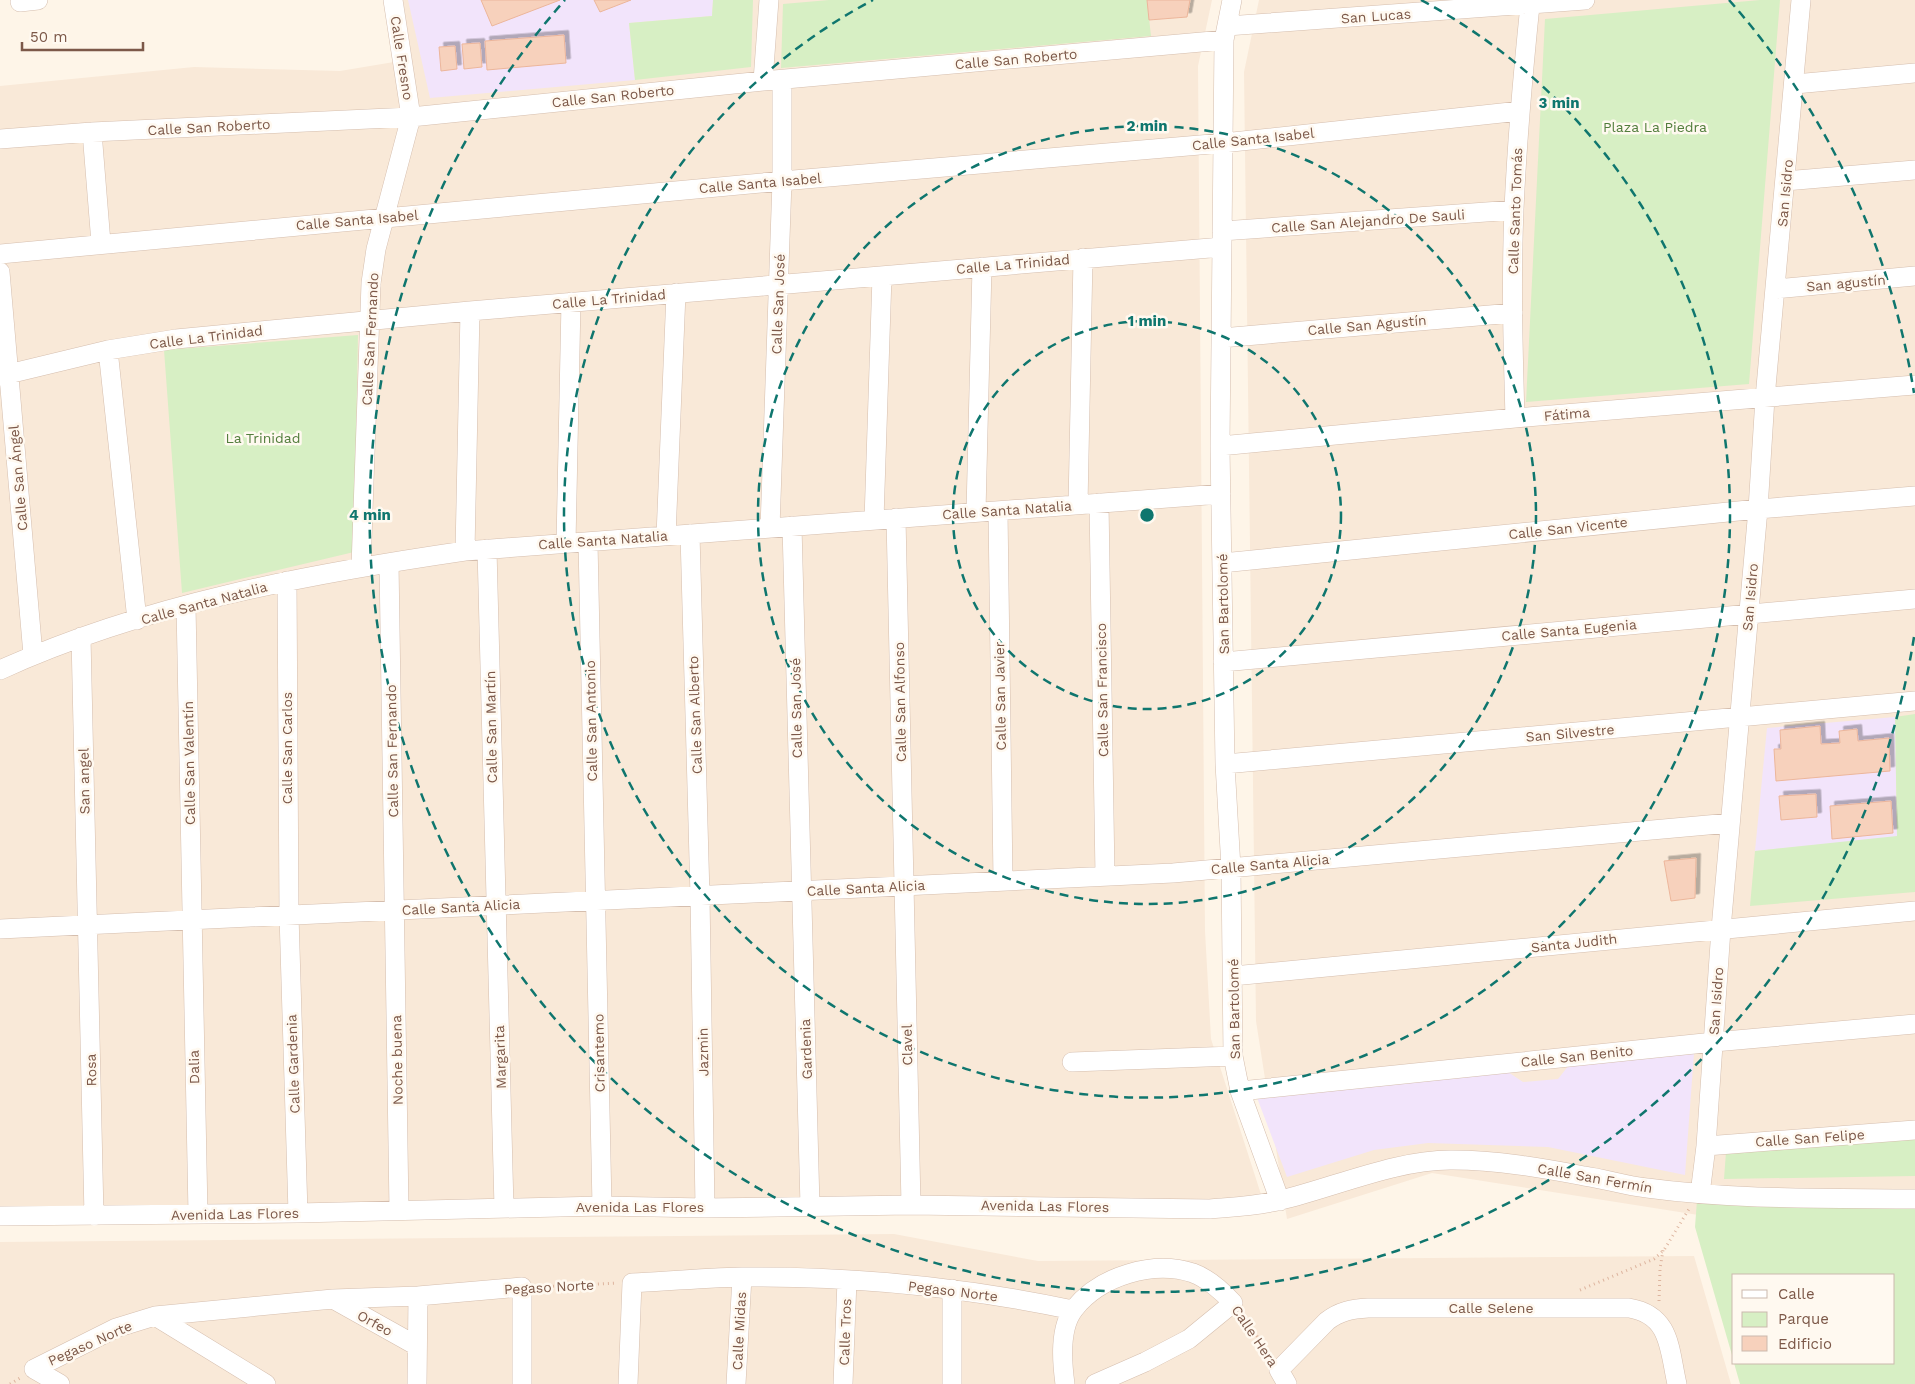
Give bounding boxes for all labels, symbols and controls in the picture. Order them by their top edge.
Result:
street label: San Lucas [1340,6,1412,26]
street label: Calle Fresno [387,15,417,101]
scale bar [22,20,144,52]
text: 50 m [30,28,67,46]
street label: Calle San Roberto [954,46,1078,72]
street label: Calle San Roberto [551,82,675,110]
text: 3 min [1539,94,1579,112]
street label: Calle San Roberto [147,116,271,138]
text: 2 min [1126,117,1168,135]
park label: Plaza La Piedra [1603,119,1707,135]
street label: Calle Santa Isabel [1191,125,1316,153]
street label: Calle Santo Tomás [1505,147,1525,275]
street label: San Isidro [1774,158,1796,228]
street label: Calle Santa Isabel [698,170,823,196]
street label: Calle San Alejandro De Sauli [1271,206,1465,236]
street label: Calle Santa Isabel [295,207,420,233]
street label: Calle La Trinidad [955,251,1071,277]
street label: Calle San José [768,254,788,354]
street label: Calle San Fernando [359,272,381,406]
street label: San agustín [1806,272,1886,294]
street label: Calle La Trinidad [551,286,667,312]
text: 1 min [1128,312,1166,330]
street label: Calle San Agustín [1307,312,1427,338]
street label: Calle La Trinidad [148,322,264,352]
street label: Fátima [1543,404,1591,424]
street label: Calle San Ángel [5,424,31,532]
park label: La Trinidad [225,430,301,446]
street label: Calle Santa Natalia [942,497,1073,523]
text: 4 min [349,506,391,524]
centre of rings [1138,506,1156,524]
street label: Calle San Vicente [1508,514,1628,542]
street label: Calle Santa Natalia [538,527,669,553]
street label: San Bartolomé [1214,553,1232,655]
street label: San Isidro [1739,562,1761,632]
street label: Calle Santa Natalia [139,578,269,628]
street label: Calle Santa Eugenia [1501,616,1637,644]
street label: Calle San Francisco [1093,623,1111,757]
street label: Calle San Javier [991,641,1009,751]
street label: Calle San Alfonso [891,642,909,762]
street label: Calle San Alberto [685,655,705,775]
street label: Calle San José [787,658,805,758]
street label: Calle San Antonio [582,660,600,782]
street label: Calle San Martín [482,671,500,783]
street label: Calle San Fernando [383,684,401,818]
street label: Calle San Carlos [279,692,295,804]
street label: Calle San Valentín [180,701,198,825]
street label: San Silvestre [1525,721,1615,745]
street label: San angel [75,747,93,814]
street label: Calle Santa Alicia [1210,851,1330,877]
street label: Calle Santa Alicia [806,877,926,899]
street label: Calle Santa Alicia [401,896,521,918]
street label: Santa Judith [1530,931,1618,955]
street label: San Bartolomé [1225,958,1243,1060]
street label: San Isidro [1706,967,1726,1035]
street label: Calle Gardenia [283,1014,303,1114]
street label: Crisantemo [590,1014,608,1092]
street label: Noche buena [388,1015,406,1105]
street label: Gardenia [797,1018,815,1080]
street label: Clavel [899,1024,915,1066]
street label: Margarita [491,1025,509,1089]
street label: Jazmin [695,1027,711,1077]
street label: Calle San Benito [1520,1042,1634,1070]
street label: Dalia [186,1050,202,1084]
street label: Rosa [83,1053,99,1087]
street label: Calle San Felipe [1755,1126,1865,1150]
street label: Calle San Fermín [1536,1160,1654,1196]
street label: Avenida Las Flores [981,1197,1109,1215]
street label: Avenida Las Flores [576,1199,704,1215]
street label: Avenida Las Flores [171,1205,299,1223]
legend [1732,1274,1895,1364]
street label: Pegaso Norte [504,1277,594,1297]
street label: Pegaso Norte [907,1278,999,1304]
text: Calle [1778,1285,1815,1303]
street label: Calle Midas [729,1291,749,1371]
street label: Calle Tros [836,1298,854,1366]
street label: Calle Selene [1448,1300,1534,1316]
street label: Calle Hera [1229,1302,1281,1370]
street label: Orfeo [355,1307,395,1339]
text: Parque [1778,1310,1829,1328]
street label: Pegaso Norte [46,1317,134,1369]
text: Edificio [1778,1335,1832,1353]

